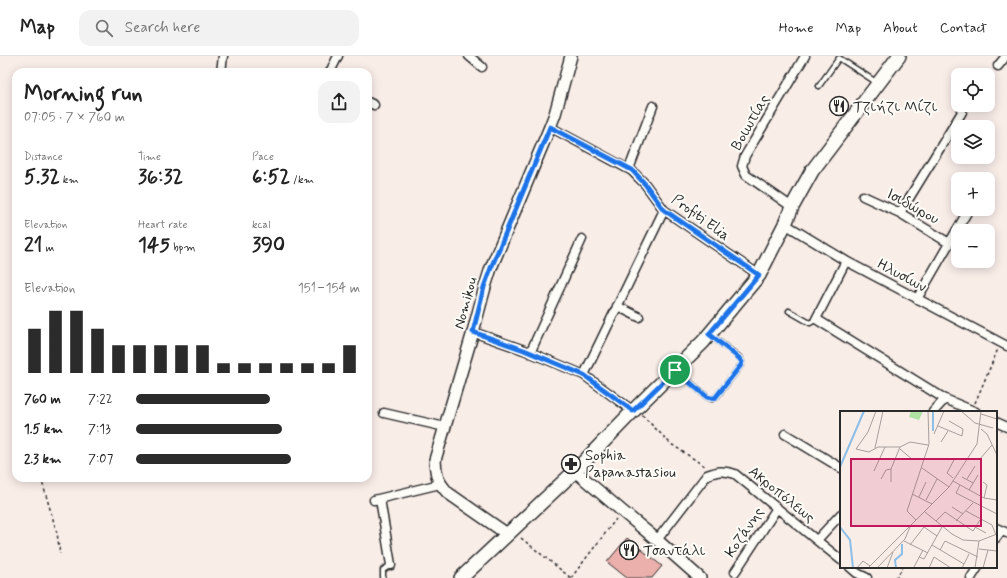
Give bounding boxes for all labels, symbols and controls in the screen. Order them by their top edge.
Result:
search box [79,10,359,46]
text: Map [20,15,55,40]
icon: search [93,17,115,39]
text: Search here [125,18,200,38]
text: Home [779,19,813,37]
text: Map [835,19,861,37]
text: About [883,19,918,37]
text: Contact [940,19,987,37]
map controls [951,68,995,268]
button: locate [951,68,995,112]
text: Morning run [24,80,143,108]
button: share [318,81,360,123]
street label: Βοιωτίας [727,91,775,154]
restaurant icon: Τζιήζι Μίζι [828,95,850,117]
place label: Τζιήζι Μίζι [853,97,938,117]
text: 07:05 · 7 × 760 m [24,109,125,126]
button: layers [951,120,995,164]
text: Distance [24,150,63,164]
text: Time [138,150,161,164]
text: Pace [252,150,274,164]
text: 5.32 [24,164,60,191]
text: 36:32 [138,164,183,191]
text: 6:52 [252,164,290,191]
button: + [951,172,995,216]
text: km [60,173,79,187]
text: /km [290,173,314,187]
street label: Ισιδώρου [883,184,943,230]
street label: Profiti Elia [667,190,734,246]
text: Elevation [24,218,67,232]
text: Heart rate [138,218,187,232]
text: kcal [252,218,270,232]
button: − [951,224,995,268]
text: 21 [24,232,42,259]
text: 145 [138,232,170,259]
text: 390 [252,232,285,259]
text: m [42,241,54,255]
text: bpm [170,241,195,255]
street label: Ηλυσίων [873,254,930,298]
street label: Nomikou [449,275,483,332]
text: Elevation [24,280,75,297]
text: 151–154 m [298,280,360,297]
pin [658,353,692,387]
icon: arrive [664,359,686,381]
text: 760 m [24,391,61,408]
text: 7:22 [88,391,113,408]
inset map [840,411,997,568]
text: 1.5 km [24,421,63,438]
text: 7:13 [88,421,111,438]
place label: Sophia Papanastasiou [585,446,676,483]
text: 2.3 km [24,451,61,468]
text: 7:07 [88,451,113,468]
pharmacy icon: Sophia Papanastasiou [560,453,582,475]
street label: Ακροπόλεως [744,462,819,528]
street label: Κοζάνης [721,503,769,562]
restaurant icon: Τσαντάλι [618,539,640,561]
place label: Τσαντάλι [643,541,706,561]

